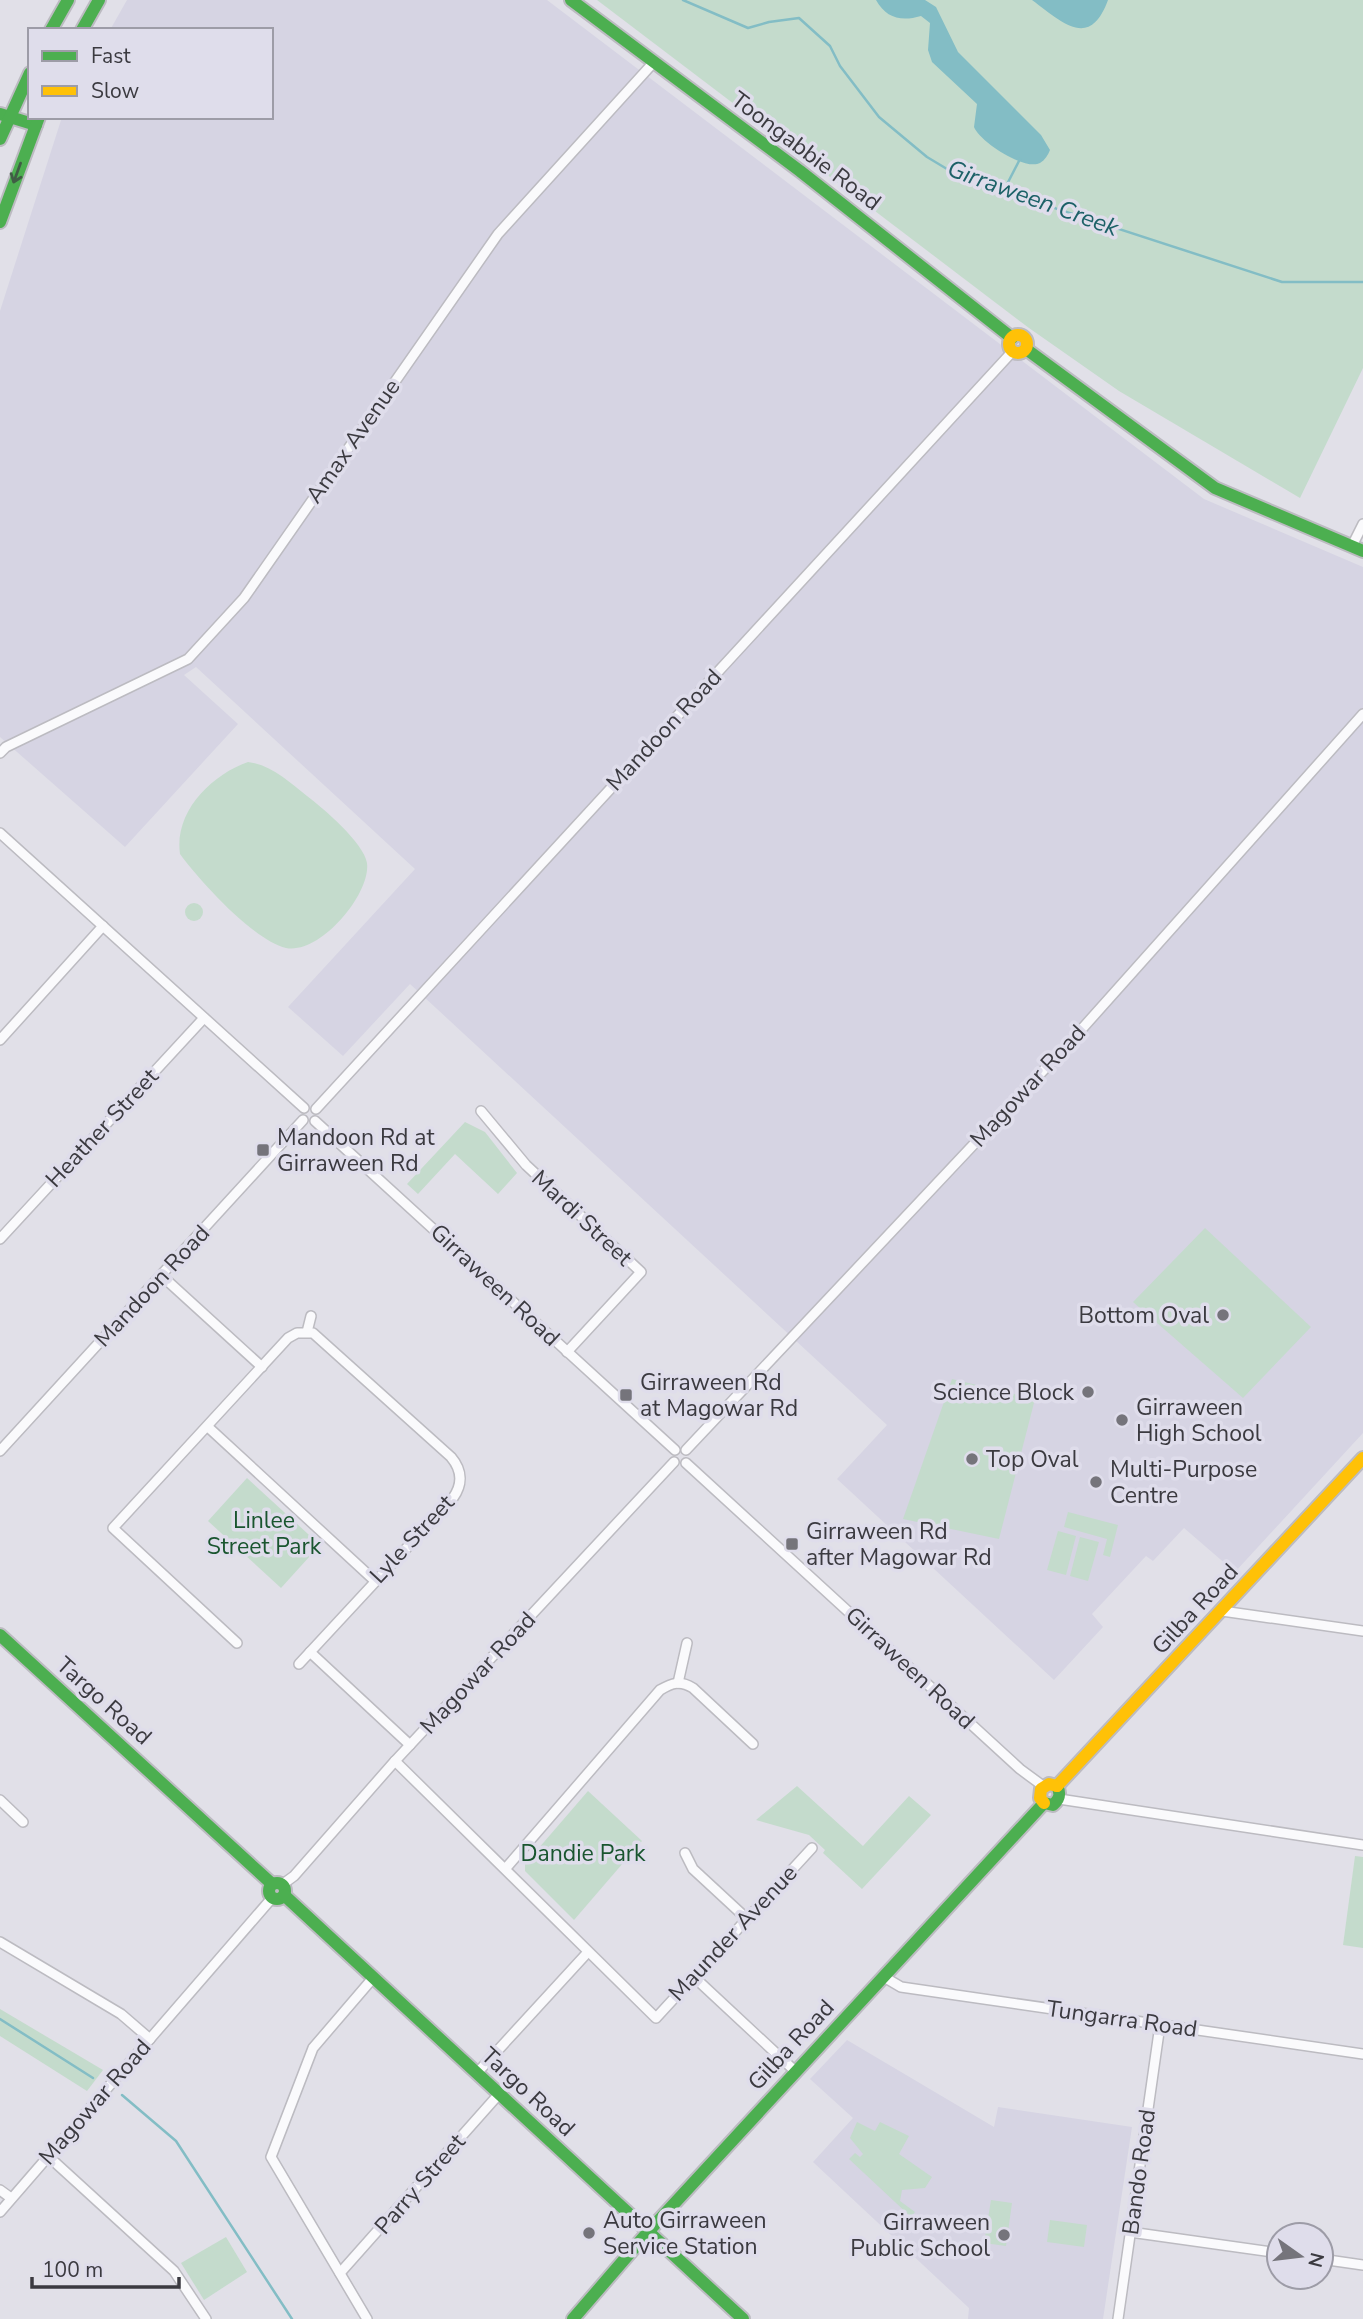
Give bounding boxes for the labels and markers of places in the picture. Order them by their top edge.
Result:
place label: Mandoon Rd at Girraween Rd [277,1122,436,1179]
marker: Mandoon Rd at Girraween Rd [255,1142,271,1158]
place label: Bottom Oval [1078,1300,1209,1331]
marker: Bottom Oval [1215,1307,1231,1323]
place label: Girraween Rd at Magowar Rd [640,1367,798,1424]
place label: Science Block [933,1377,1074,1408]
marker: Science Block [1080,1384,1096,1400]
marker: Girraween Rd at Magowar Rd [618,1387,634,1403]
place label: Girraween High School [1136,1392,1262,1449]
marker: Girraween High School [1114,1412,1130,1428]
place label: Top Oval [986,1444,1079,1475]
marker: Top Oval [964,1451,980,1467]
place label: Multi-Purpose Centre [1110,1454,1257,1511]
marker: Multi-Purpose Centre [1088,1474,1104,1490]
place label: Girraween Rd after Magowar Rd [806,1516,992,1573]
marker: Girraween Rd after Magowar Rd [784,1536,800,1552]
place label: Auto Girraween Service Station [603,2205,766,2262]
place label: Girraween Public School [850,2207,990,2264]
marker: Auto Girraween Service Station [581,2225,597,2241]
marker: Girraween Public School [996,2227,1012,2243]

